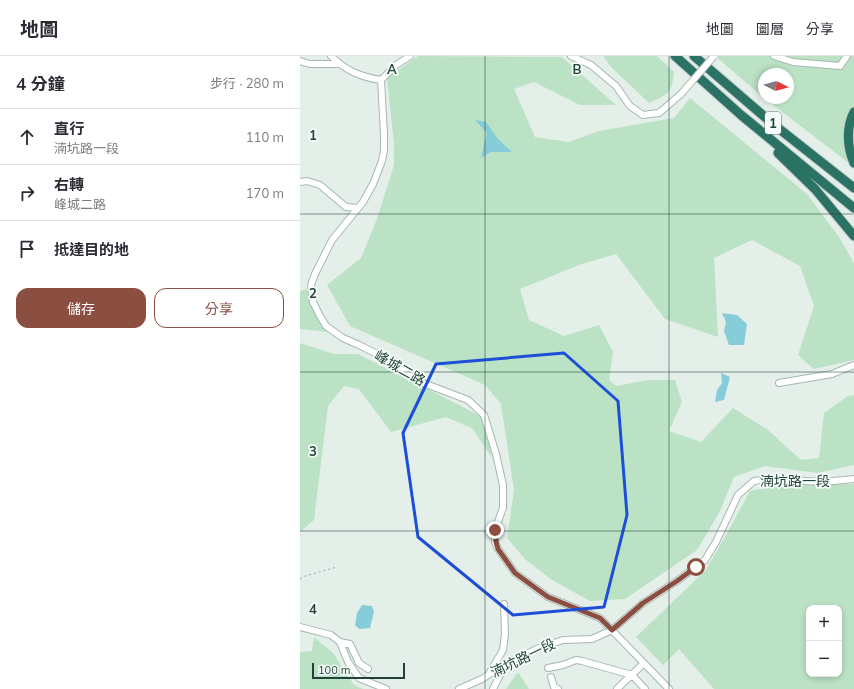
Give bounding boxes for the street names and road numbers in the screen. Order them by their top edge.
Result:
road number: 1 [765,112,781,134]
street label: 峰城二路 [371,346,429,390]
street label: 湳坑路一段 [760,472,830,490]
street label: 湳坑路一段 [488,635,558,681]

